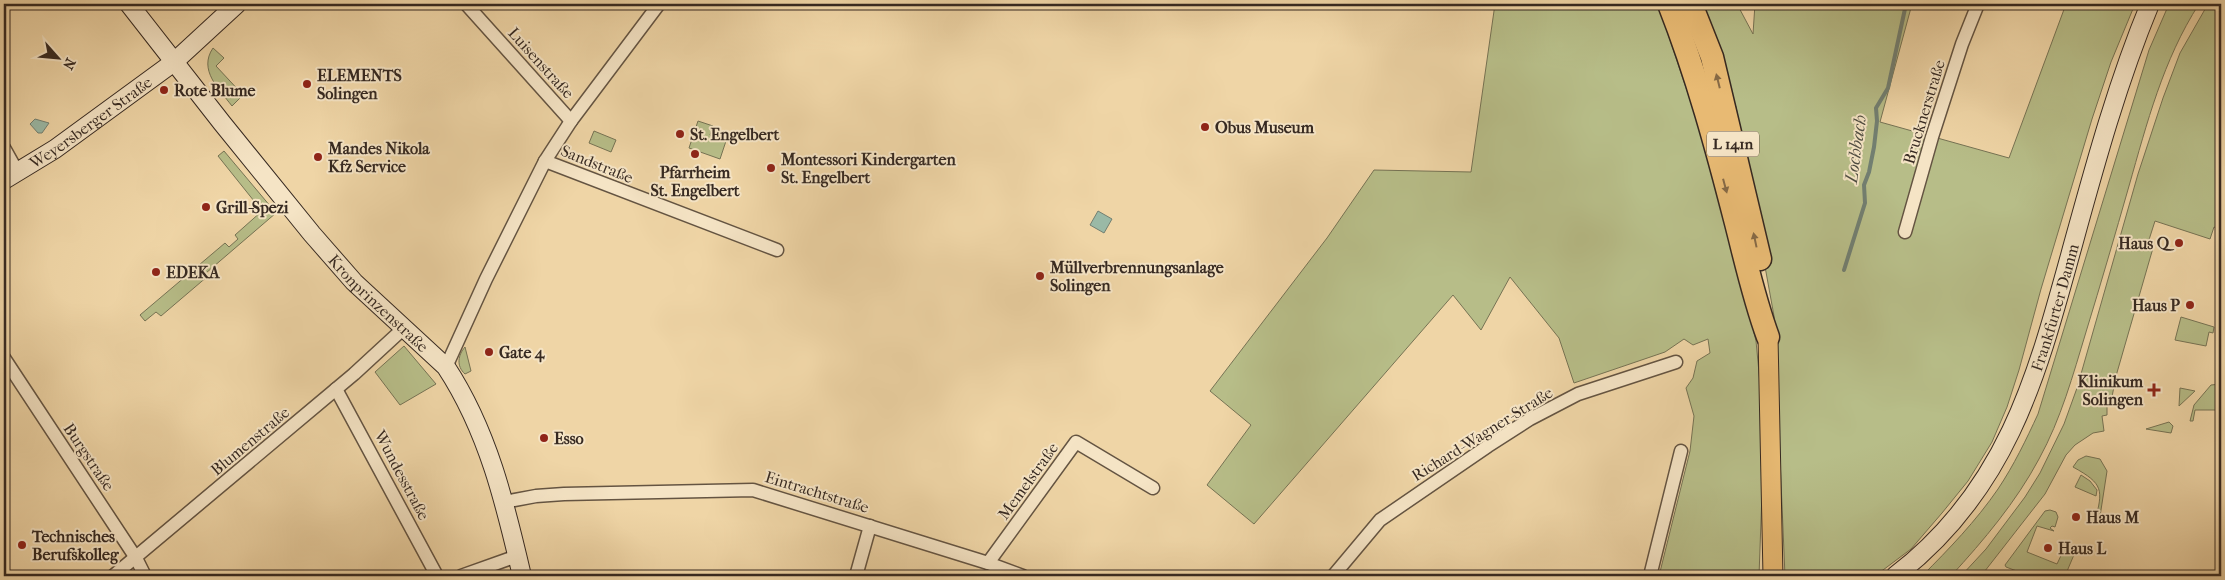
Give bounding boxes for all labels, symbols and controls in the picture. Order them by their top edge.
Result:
street label: Luisenstraße [504,24,578,102]
north arrow [32,32,82,82]
text: N [59,55,79,73]
street label: Brucknerstraße [1899,58,1949,166]
place label: ELEMENTS Solingen [317,66,402,104]
street label: Weyersberger Straße [25,72,155,172]
one-way arrow [1714,74,1722,89]
marker: ELEMENTS Solingen [301,78,313,90]
place label: Rote Blume [174,81,256,100]
marker: Rote Blume [158,84,170,96]
water label: Lochbach [1841,114,1871,186]
place label: Obus Museum [1215,118,1315,137]
marker: Obus Museum [1199,121,1211,133]
place label: St. Engelbert [690,125,779,145]
marker: St. Engelbert [674,128,686,140]
road number: L 141n [1707,132,1759,156]
place label: Mandes Nikola Kfz Service [327,139,430,176]
street label: Sandstraße [558,141,636,187]
marker: Pfarrheim St. Engelbert [689,148,701,160]
place label: Montessori Kindergarten St. Engelbert [780,150,956,188]
marker: Mandes Nikola Kfz Service [312,151,324,163]
marker: Montessori Kindergarten St. Engelbert [765,162,777,174]
place label: Pfarrheim St. Engelbert [650,163,740,201]
one-way arrow [1722,178,1730,193]
place label: Grill-Spezi [216,198,289,218]
marker: Grill-Spezi [200,201,212,213]
one-way arrow [1751,231,1759,247]
place label: Haus Q [2118,234,2175,253]
marker: Haus Q [2173,237,2185,249]
street label: Frankfurter Damm [2027,241,2083,374]
street label: Kronprinzenstraße [325,250,433,356]
place label: Müllverbrennungsanlage Solingen [1049,258,1224,296]
place label: EDEKA [166,263,220,282]
marker: EDEKA [150,266,162,278]
marker: Müllverbrennungsanlage Solingen [1034,270,1046,282]
place label: Haus P [2132,296,2180,315]
marker: Haus P [2184,299,2196,311]
place label: Gate 4 [499,343,546,363]
marker: Gate 4 [483,346,495,358]
place label: Klinikum Solingen [2078,372,2144,410]
street label: Richard-Wagner-Straße [1408,383,1556,485]
marker: Klinikum Solingen [2147,383,2161,397]
street label: Blumenstraße [207,403,293,479]
street label: Burgstraße [60,420,119,494]
street label: Wundesstraße [370,426,434,523]
place label: Esso [554,429,584,448]
marker: Esso [538,432,550,444]
street label: Memelstraße [994,439,1062,523]
street label: Eintrachtstraße [763,467,871,517]
place label: Haus M [2086,508,2139,527]
marker: Haus M [2070,511,2082,523]
place label: Technisches Berufskolleg [31,527,119,565]
marker: Technisches Berufskolleg [16,539,28,551]
place label: Haus L [2058,539,2106,558]
marker: Haus L [2042,542,2054,554]

